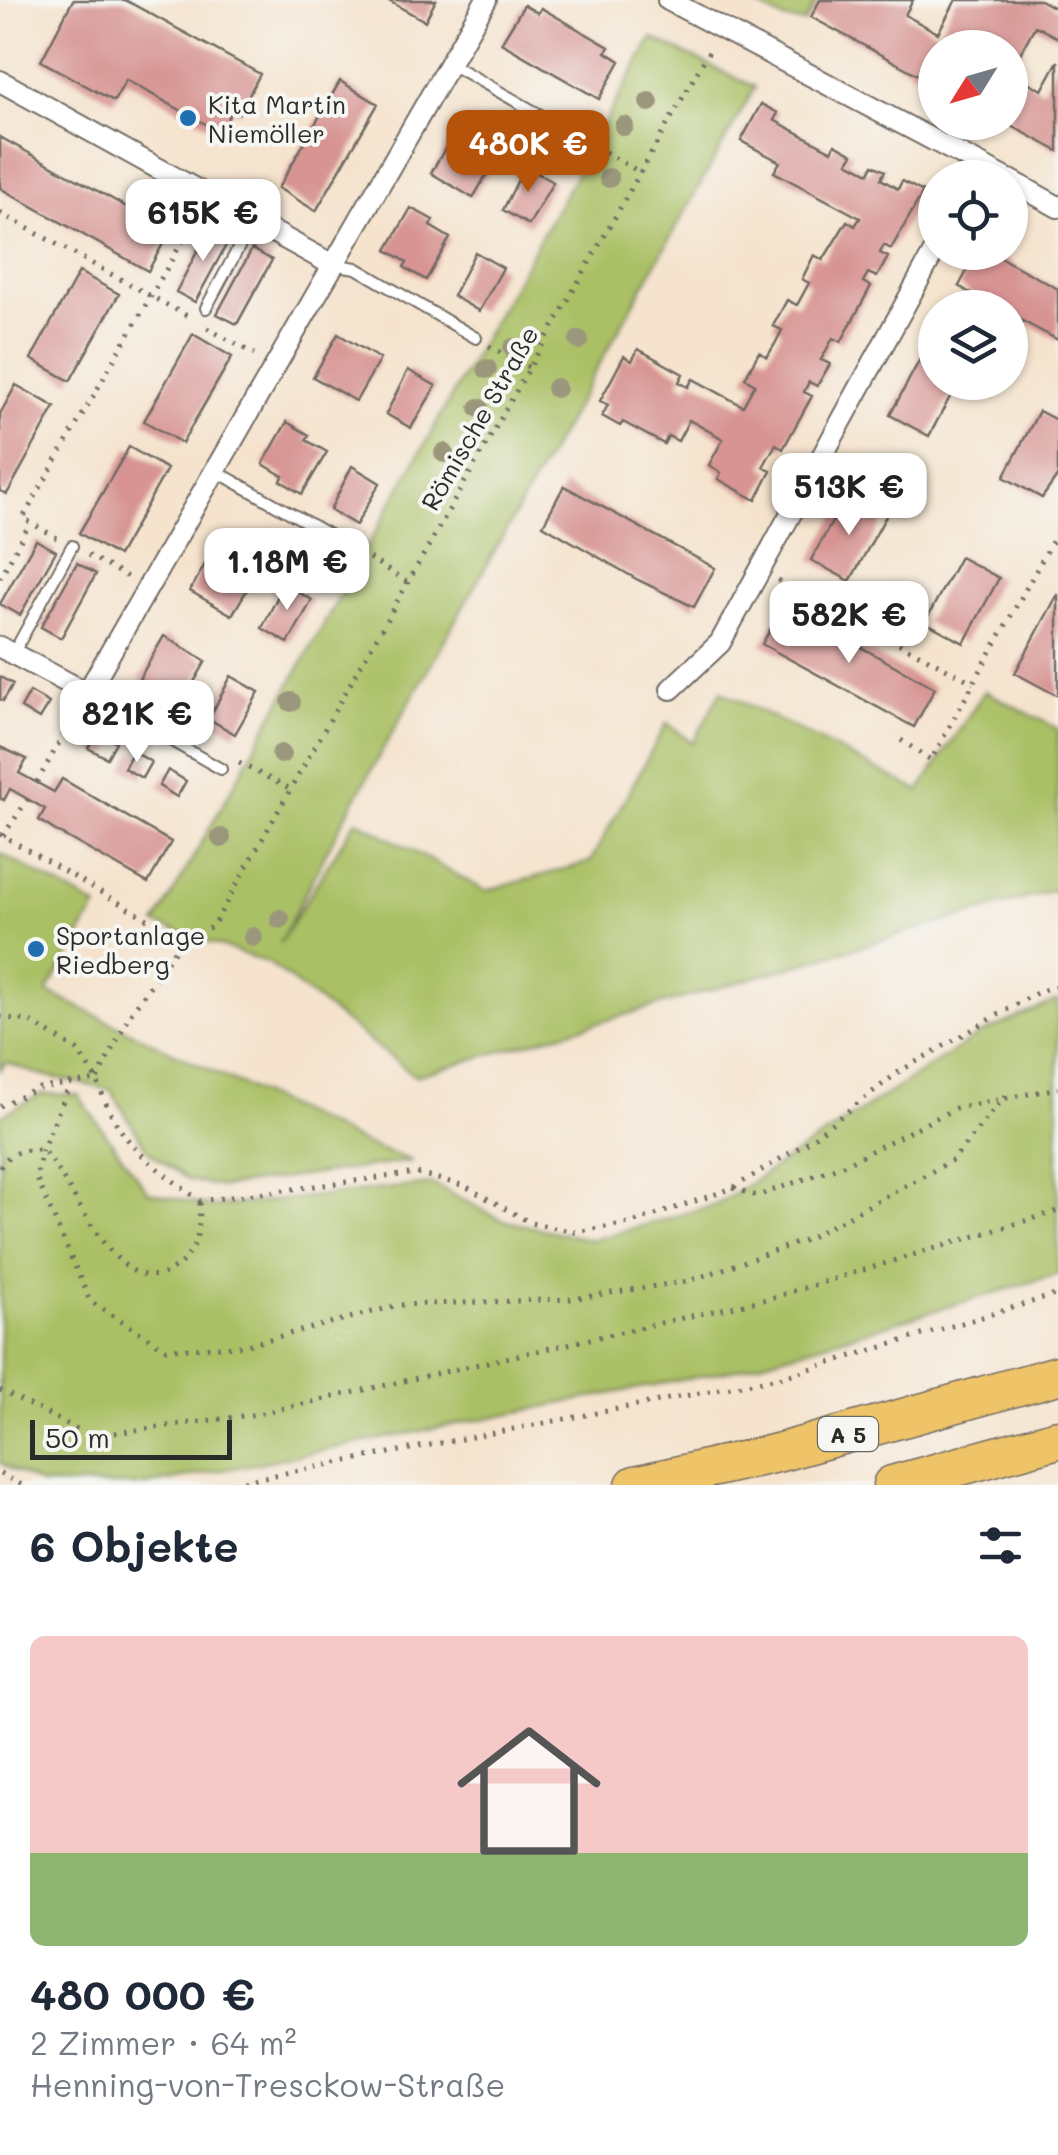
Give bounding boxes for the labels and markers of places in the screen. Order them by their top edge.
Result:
place label: Kita Martin Niemöller [208,88,346,149]
marker: Kita Martin Niemöller [177,107,199,129]
pin: 480K € [447,110,609,195]
pin: 615K € [122,179,284,264]
pin: 513K € [768,453,930,538]
pin: 1.18M € [195,528,379,613]
pin: 582K € [768,581,930,666]
pin: 821K € [56,680,218,765]
place label: Sportanlage Riedberg [56,919,205,980]
marker: Sportanlage Riedberg [25,938,47,960]

